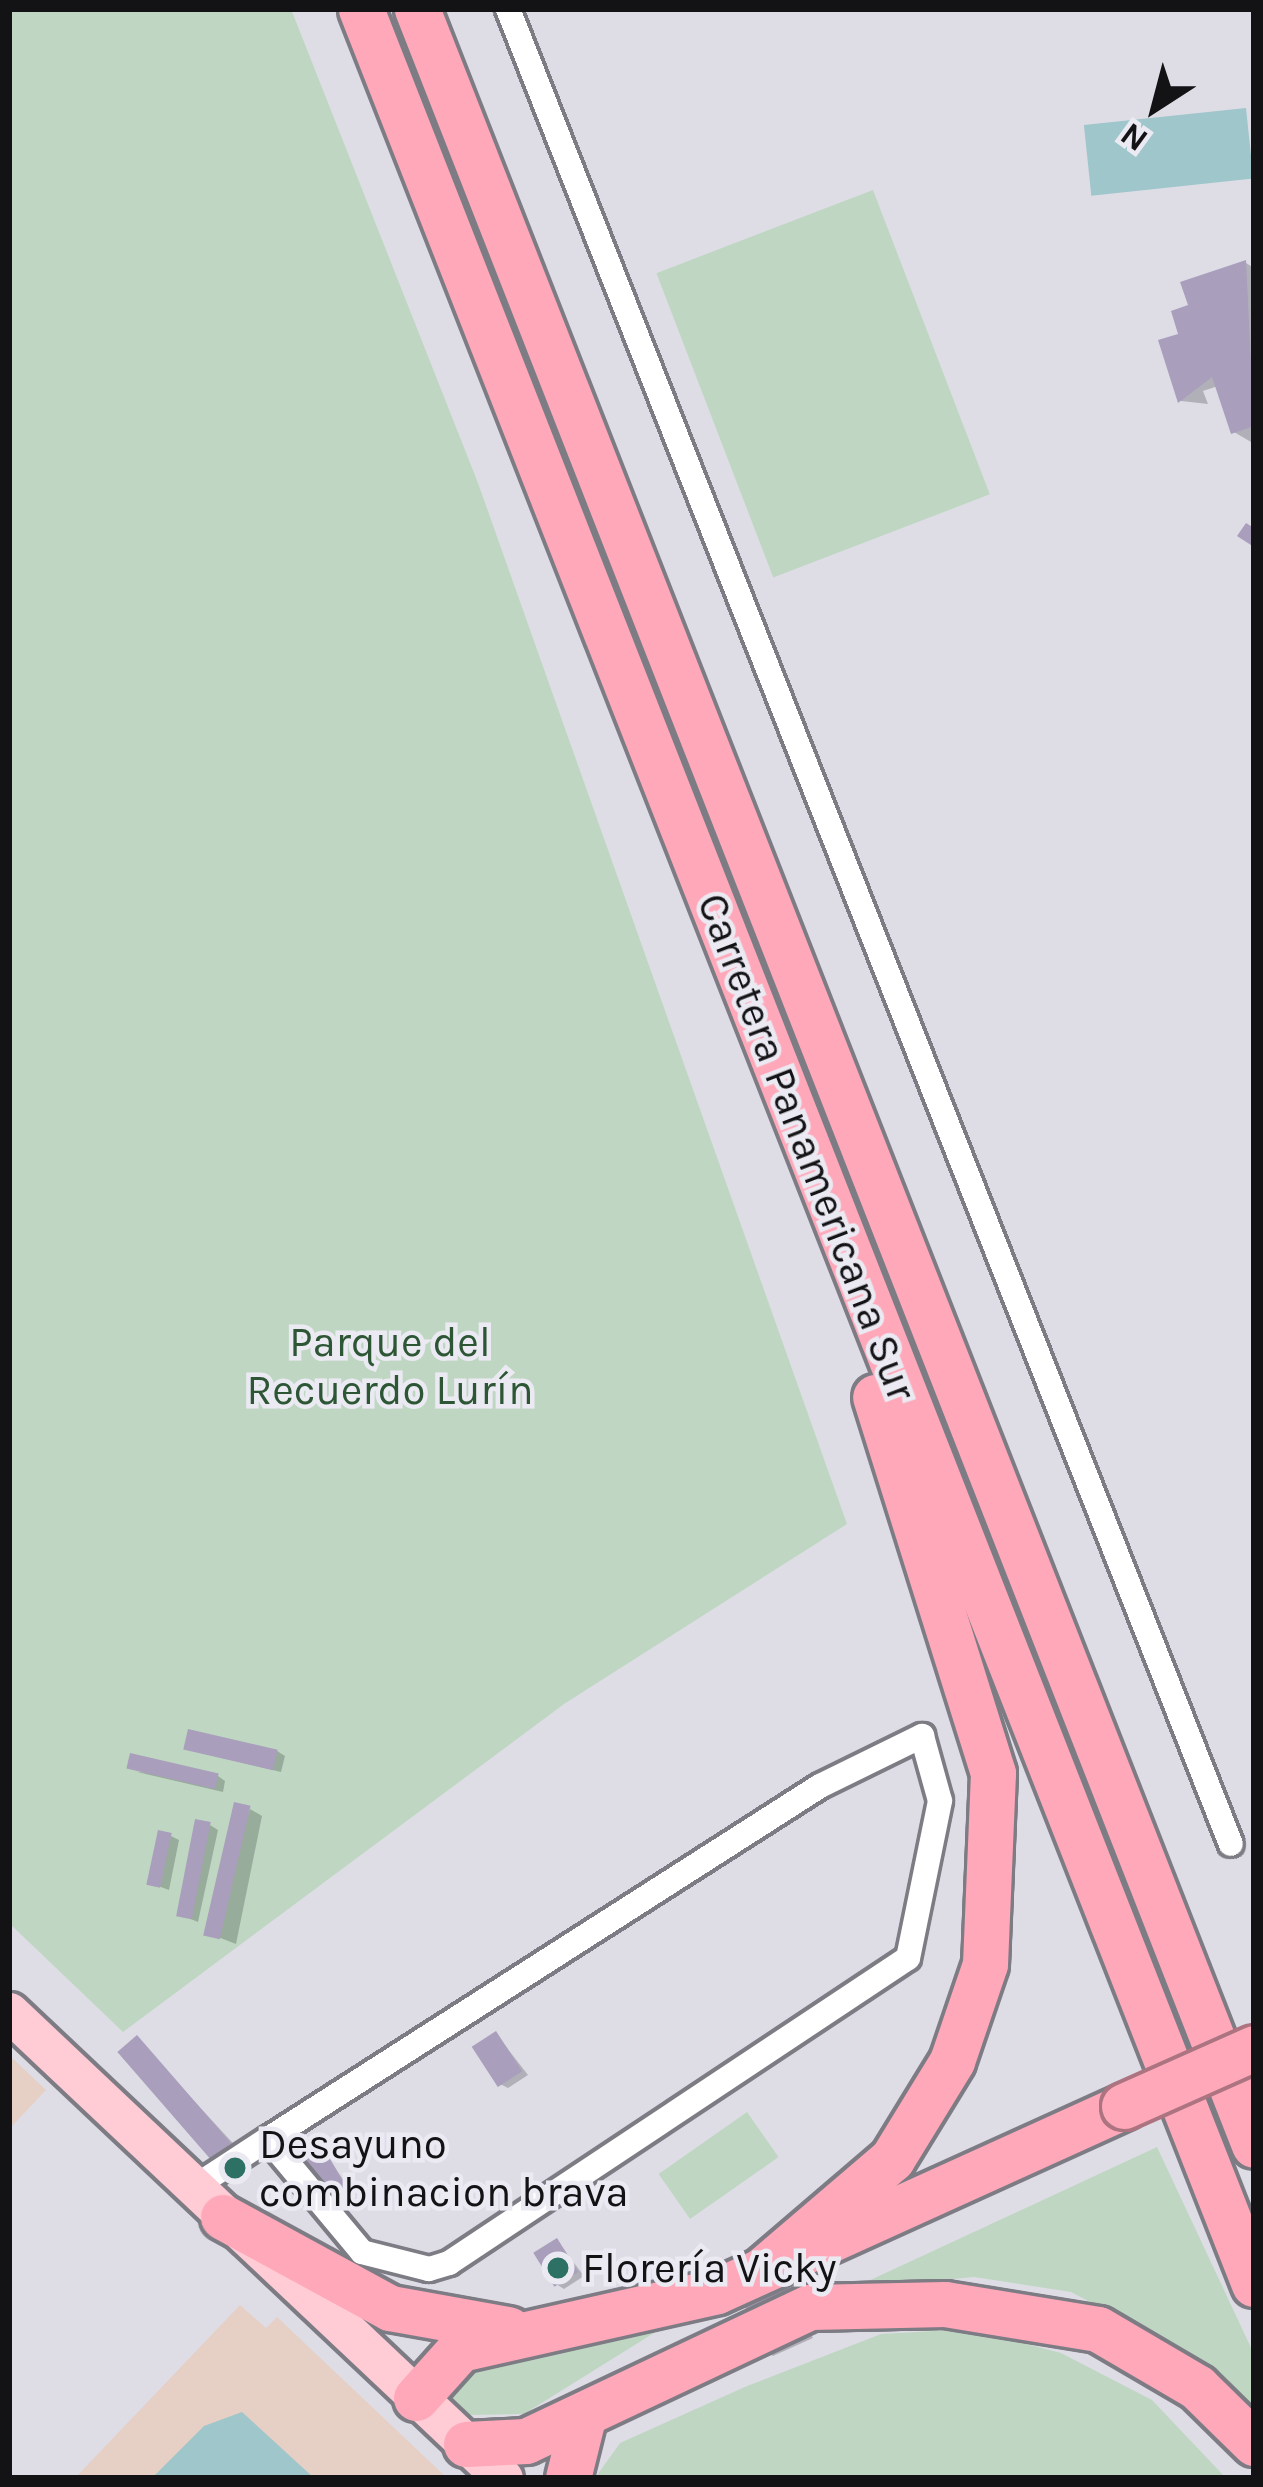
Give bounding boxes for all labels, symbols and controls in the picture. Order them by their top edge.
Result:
north arrow [1095,48,1215,168]
text: N [1113,115,1155,159]
street label: Carretera Panamericana Sur [687,886,927,1408]
park label: Parque del Recuerdo Lurín [246,1317,534,1416]
place label: Desayuno combinacion brava [259,2119,629,2218]
marker: Desayuno combinacion brava [222,2155,248,2181]
place label: Florería Vicky [582,2243,837,2293]
marker: Florería Vicky [545,2255,571,2281]

